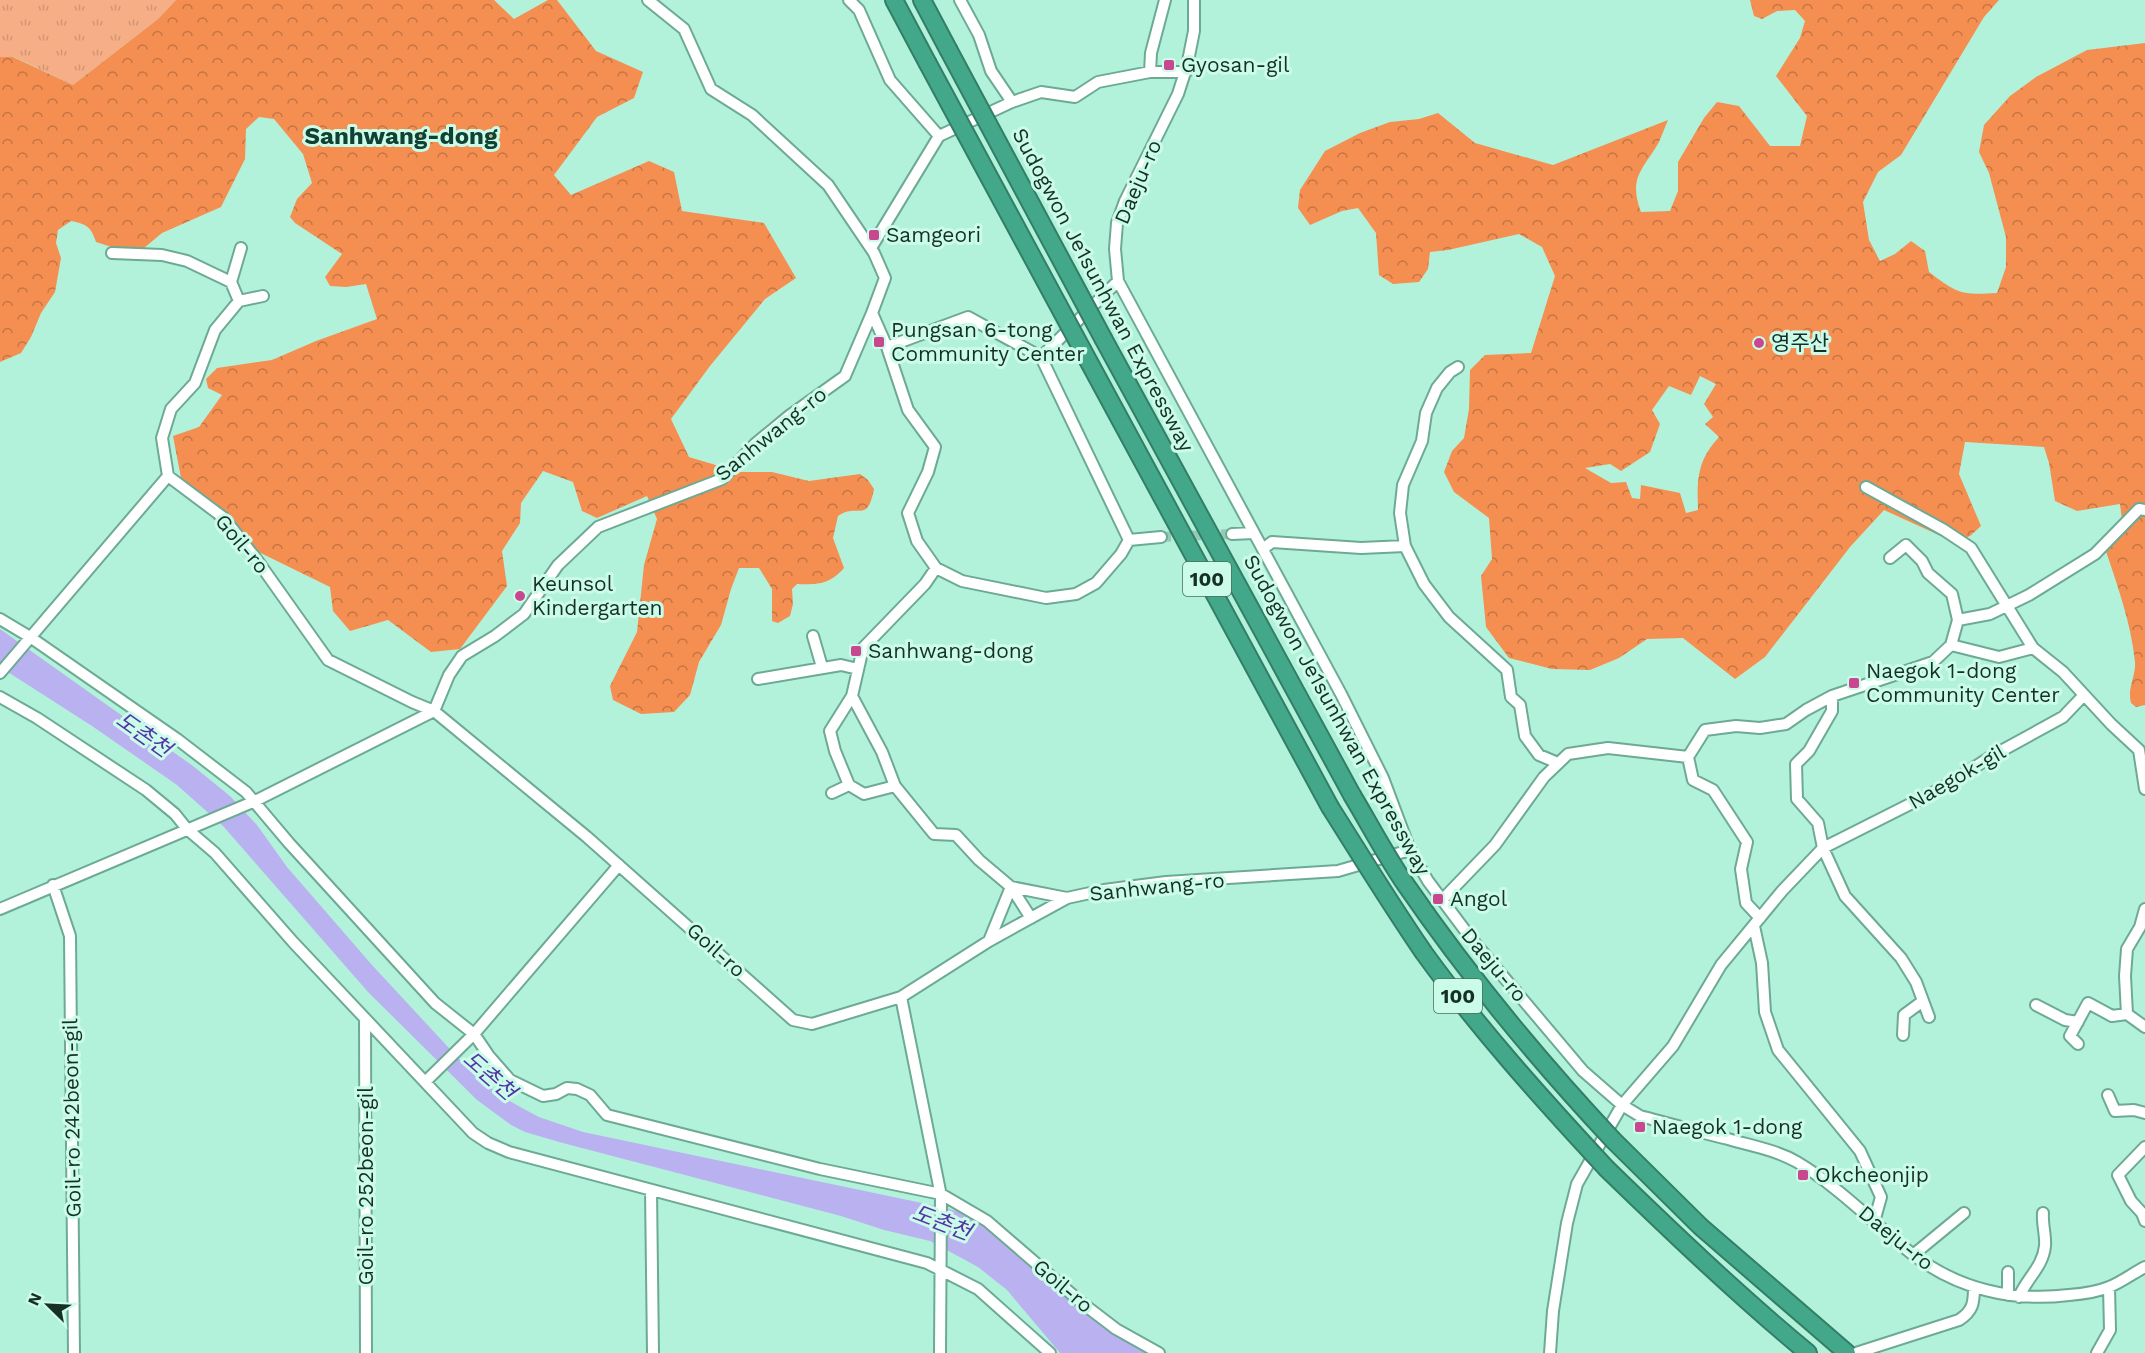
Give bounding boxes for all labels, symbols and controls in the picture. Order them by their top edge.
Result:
place label: Gyosan-gil [1181,52,1290,77]
marker: Gyosan-gil [1162,58,1176,72]
district label: Sanhwang-dong [305,122,498,150]
street label: Sudogwon Je1sunhwan Expressway [1007,124,1200,456]
street label: Daeju-ro [1109,136,1166,228]
place label: Samgeori [886,222,981,247]
marker: Samgeori [867,228,881,242]
place label: Pungsan 6-tong Community Center [891,317,1085,366]
place label: 영주산 [1771,330,1829,355]
marker: Pungsan 6-tong Community Center [872,335,886,349]
marker: 영주산 [1752,336,1766,350]
street label: Sanhwang-ro [710,381,831,486]
street label: Goil-ro [210,509,275,579]
street label: Sudogwon Je1sunhwan Expressway [1239,550,1436,880]
road number: 100 [1183,562,1231,596]
place label: Keunsol Kindergarten [532,571,663,620]
marker: Keunsol Kindergarten [513,589,527,603]
place label: Sanhwang-dong [868,638,1034,663]
marker: Sanhwang-dong [849,644,863,658]
place label: Naegok 1-dong Community Center [1866,658,2060,707]
marker: Naegok 1-dong Community Center [1847,676,1861,690]
water label: 도촌천 [112,707,178,764]
street label: Naegok-gil [1904,739,2010,814]
street label: Sanhwang-ro [1088,867,1226,906]
place label: Angol [1450,886,1508,911]
marker: Angol [1431,892,1445,906]
street label: Goil-ro [682,917,751,982]
street label: Daeju-ro [1456,922,1533,1007]
road number: 100 [1434,979,1482,1013]
street label: Goil-ro 242beon-gil [57,1018,86,1218]
water label: 도촌천 [459,1046,523,1107]
street label: Goil-ro 252beon-gil [353,1086,378,1286]
place label: Naegok 1-dong [1652,1114,1803,1139]
marker: Naegok 1-dong [1633,1120,1647,1134]
place label: Okcheonjip [1815,1162,1929,1187]
marker: Okcheonjip [1796,1168,1810,1182]
water label: 도촌천 [909,1200,977,1246]
street label: Daeju-ro [1854,1200,1939,1275]
street label: Goil-ro [1028,1253,1098,1318]
north arrow [18,1275,78,1335]
text: N [24,1290,46,1308]

